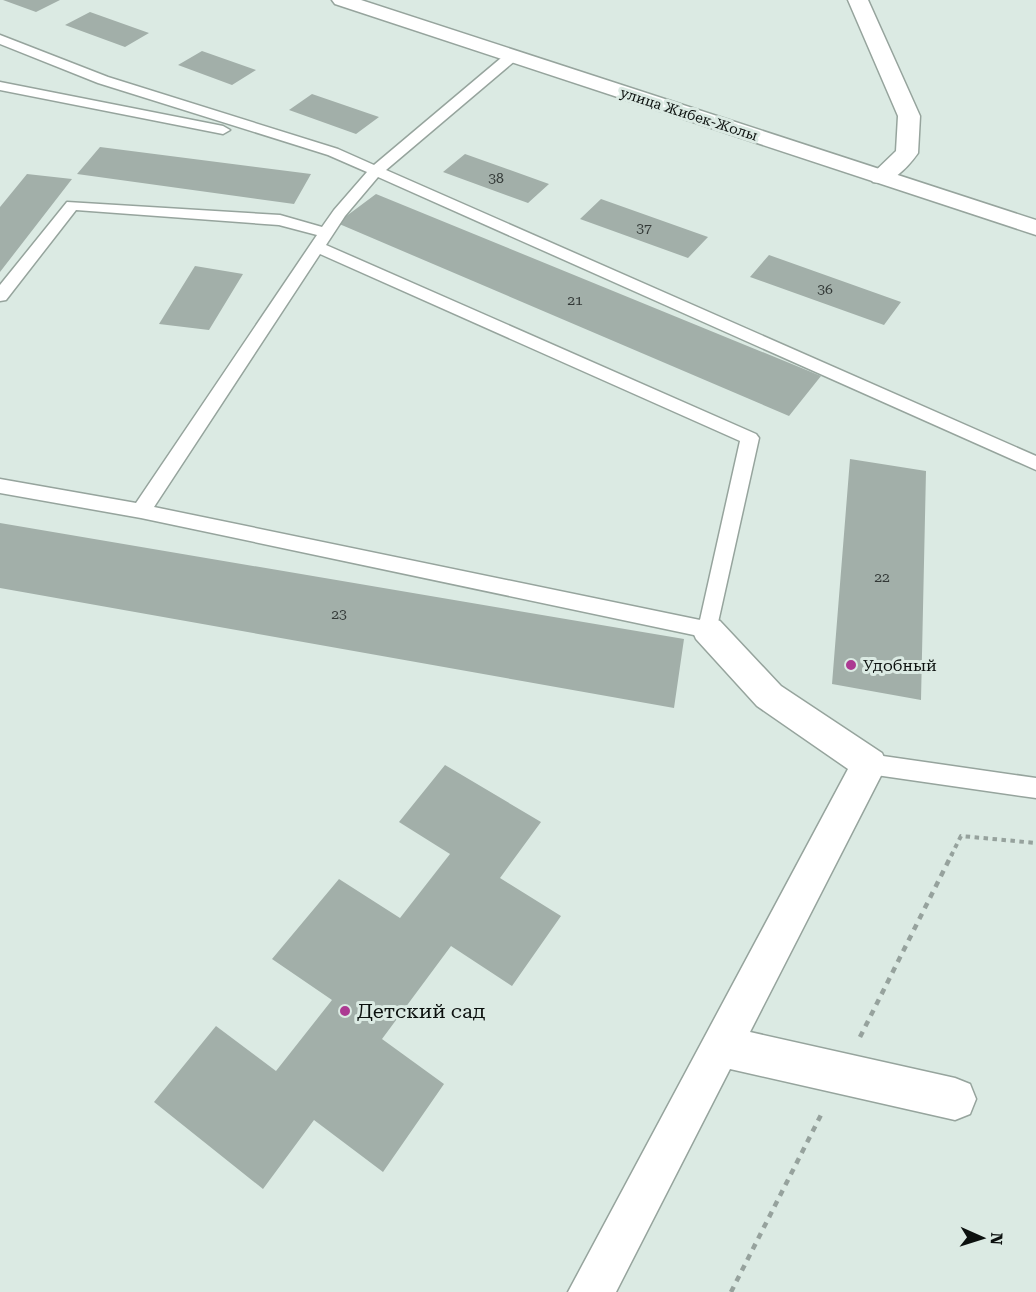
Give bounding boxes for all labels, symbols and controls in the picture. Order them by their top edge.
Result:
street label: улица Жибек-Жолы [618,84,760,144]
house number: 38 [488,170,504,186]
house number: 37 [636,220,652,236]
house number: 36 [817,281,833,297]
house number: 21 [567,292,583,308]
house number: 22 [874,569,890,585]
house number: 23 [331,606,347,622]
place label: Удобный [863,656,937,675]
marker: Удобный [844,658,858,672]
place label: Детский сад [357,999,486,1023]
marker: Детский сад [338,1004,352,1018]
north arrow [952,1208,1012,1268]
text: N [987,1232,1006,1245]

